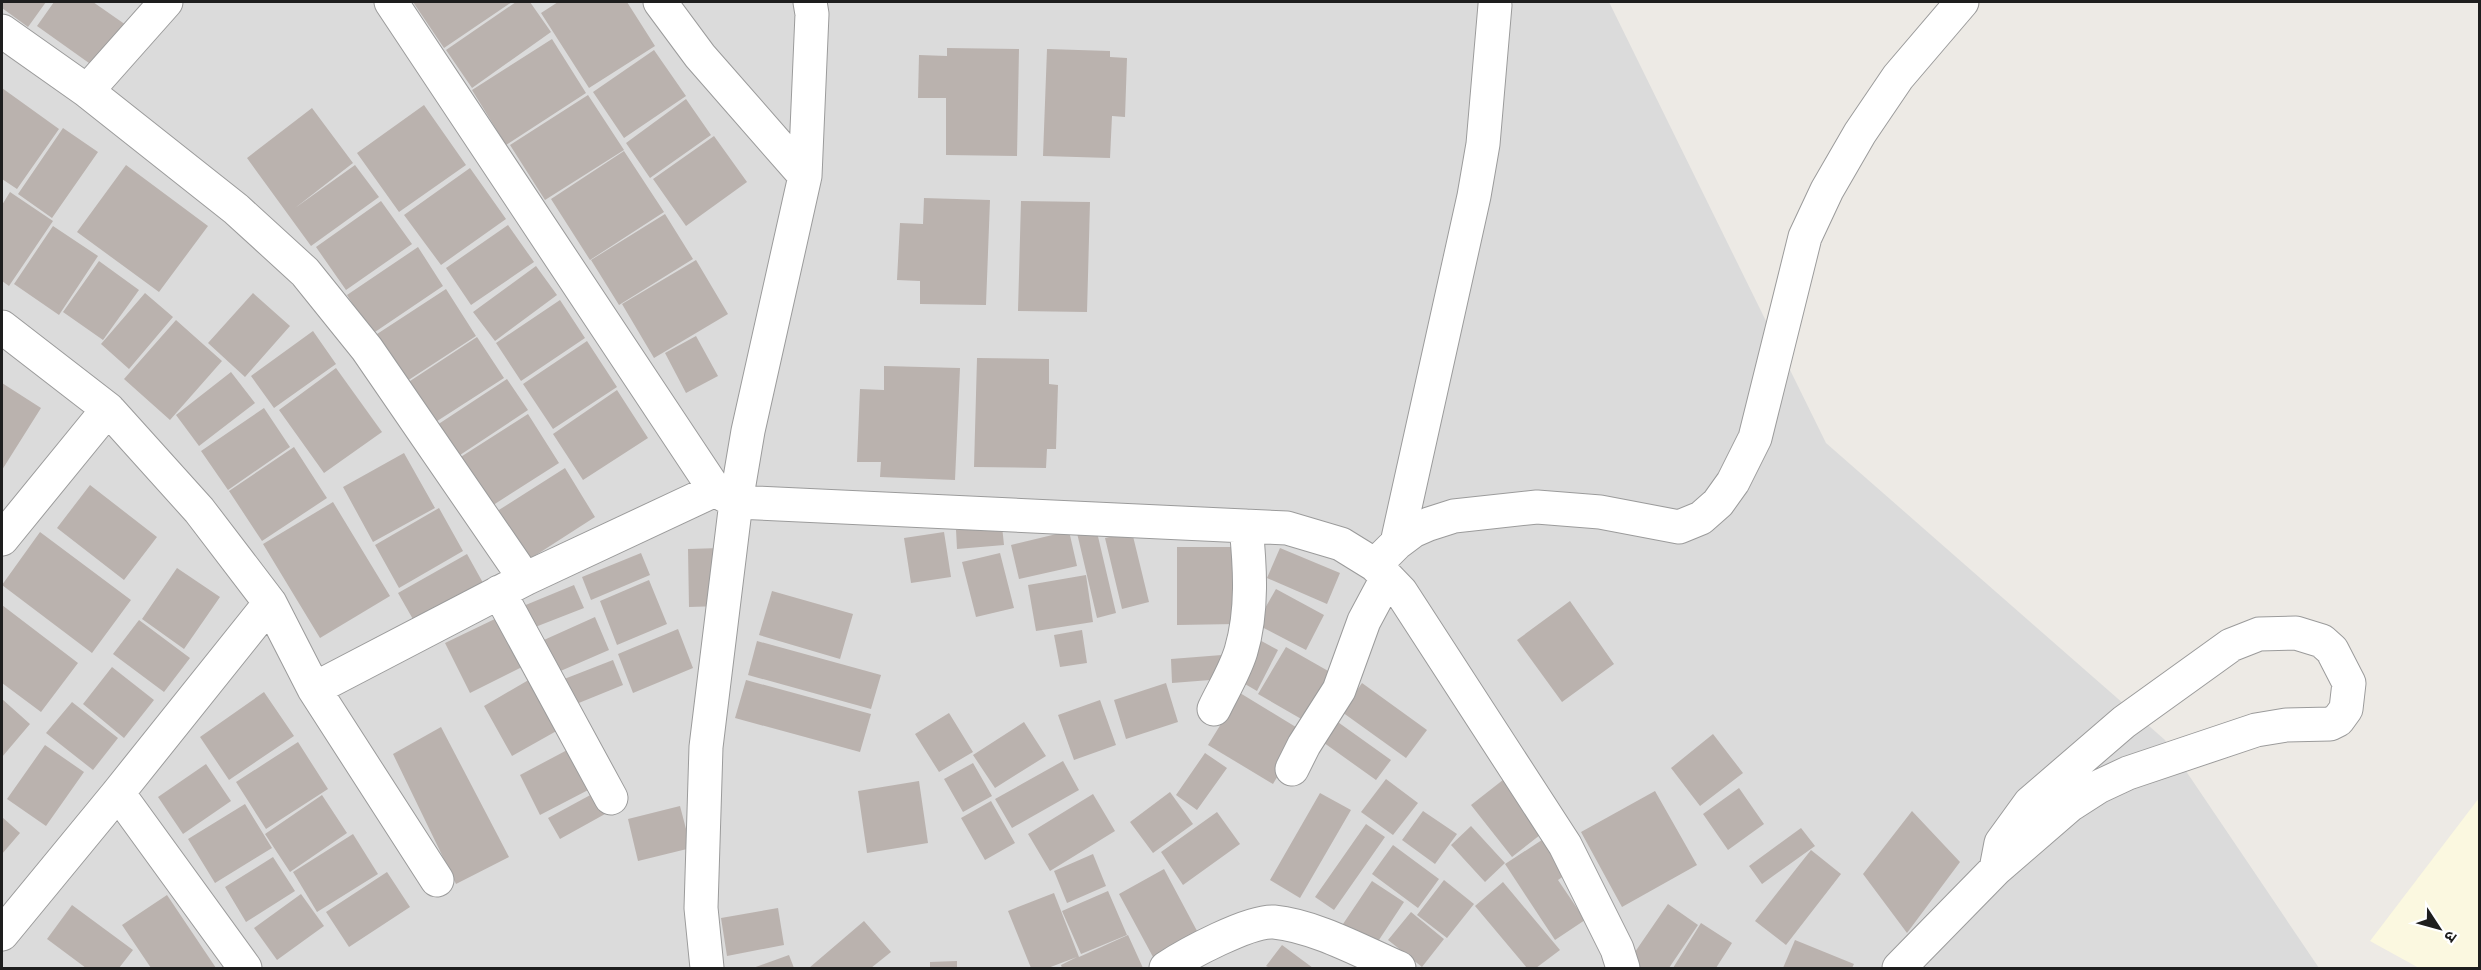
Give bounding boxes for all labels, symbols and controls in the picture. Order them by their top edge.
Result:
north arrow [2409,898,2469,958]
text: उ [2439,927,2462,947]

